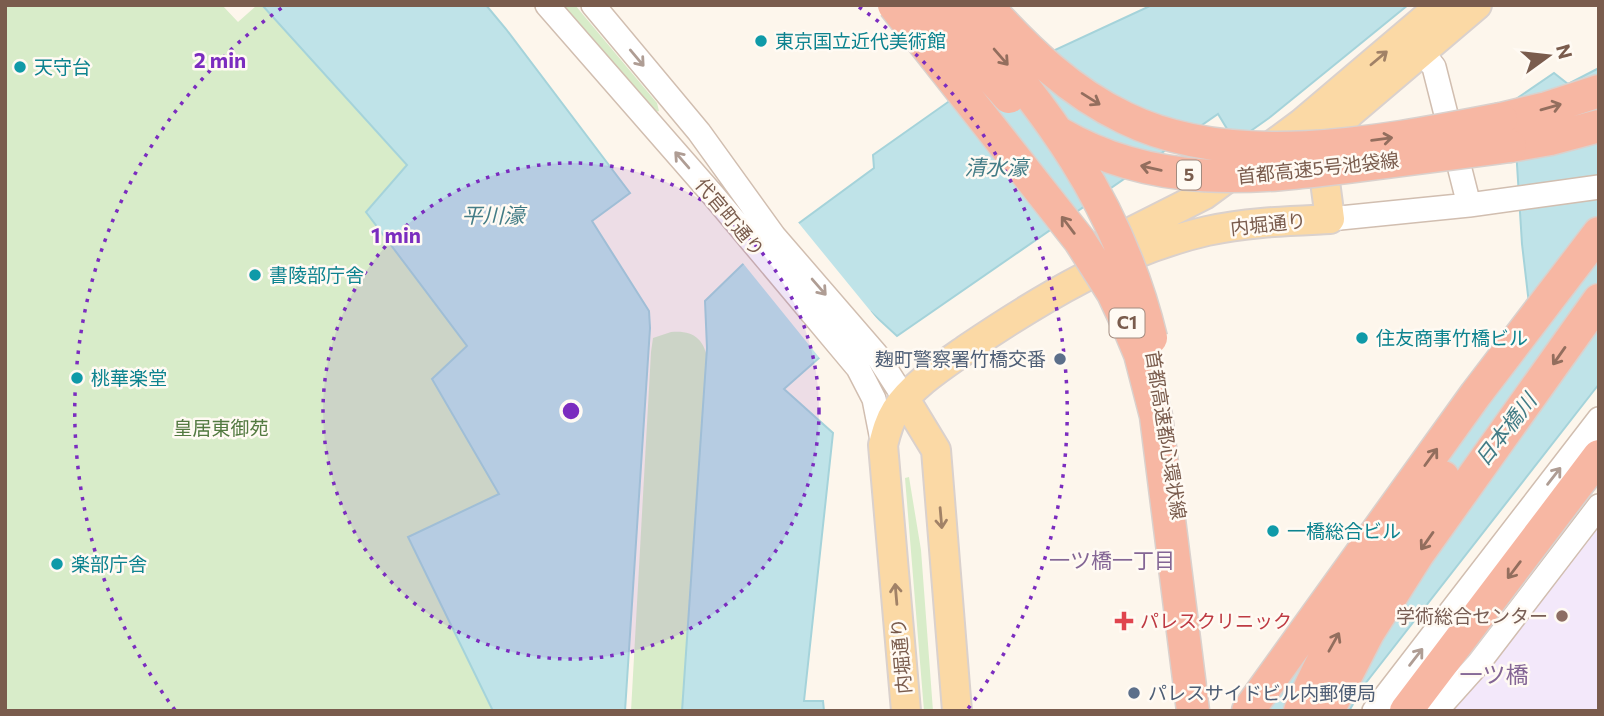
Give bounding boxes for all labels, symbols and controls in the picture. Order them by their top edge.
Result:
north arrow [1513,21,1583,91]
place label: 東京国立近代美術館 [775,29,946,52]
marker: 東京国立近代美術館 [753,33,769,49]
text: N [1552,42,1578,61]
text: 2 min [194,47,246,72]
one-way arrow [629,48,645,66]
one-way arrow [992,48,1008,66]
one-way arrow [1369,50,1387,66]
place label: 天守台 [34,55,91,78]
marker: 天守台 [12,59,28,75]
one-way arrow [1081,93,1101,107]
one-way arrow [1539,100,1561,113]
one-way arrow [1371,132,1393,145]
street label: 首都高速5号池袋線 [1236,148,1400,187]
one-way arrow [674,151,690,169]
water label: 清水濠 [965,154,1030,179]
road number: 5 [1177,160,1201,190]
one-way arrow [1140,161,1163,174]
street label: 代官町通り [691,173,770,260]
water label: 平川濠 [462,202,527,227]
street label: 内堀通り [1229,208,1307,239]
one-way arrow [1061,216,1076,235]
text: 1 min [371,222,421,247]
place label: 書陵部庁舎 [269,263,364,286]
marker: 書陵部庁舎 [247,267,263,283]
one-way arrow [811,278,827,296]
road number: C1 [1110,309,1144,338]
place label: 住友商事竹橋ビル [1376,326,1528,349]
marker: 住友商事竹橋ビル [1354,330,1370,346]
one-way arrow [1552,346,1566,365]
place label: 麹町警察署竹橋交番 [875,347,1046,370]
street label: 首都高速都心環状線 [1142,349,1191,521]
marker: 麹町警察署竹橋交番 [1052,351,1068,367]
place label: 桃華楽堂 [91,366,167,389]
marker: 桃華楽堂 [69,370,85,386]
water label: 日本橋川 [1469,387,1542,470]
centre of rings [559,399,583,423]
park label: 皇居東御苑 [173,416,269,439]
one-way arrow [1423,448,1438,466]
one-way arrow [1547,468,1562,486]
one-way arrow [935,506,948,529]
place label: 一橋総合ビル [1287,519,1401,542]
marker: 一橋総合ビル [1265,523,1281,539]
one-way arrow [1420,531,1435,550]
district label: 一ツ橋一丁目 [1049,547,1175,572]
place label: 楽部庁舎 [71,552,147,575]
marker: 楽部庁舎 [49,556,65,572]
one-way arrow [1506,560,1521,578]
one-way arrow [889,583,902,606]
place label: 学術総合センター [1396,604,1548,627]
marker: 学術総合センター [1554,608,1570,624]
place label: パレスクリニック [1140,609,1292,632]
marker: パレスクリニック [1114,611,1134,631]
street label: 内堀通り [886,617,915,695]
one-way arrow [1327,632,1341,652]
one-way arrow [1408,648,1423,666]
district label: 一ツ橋 [1460,660,1529,688]
place label: パレスサイドビル内郵便局 [1148,681,1376,704]
marker: パレスサイドビル内郵便局 [1126,685,1142,701]

